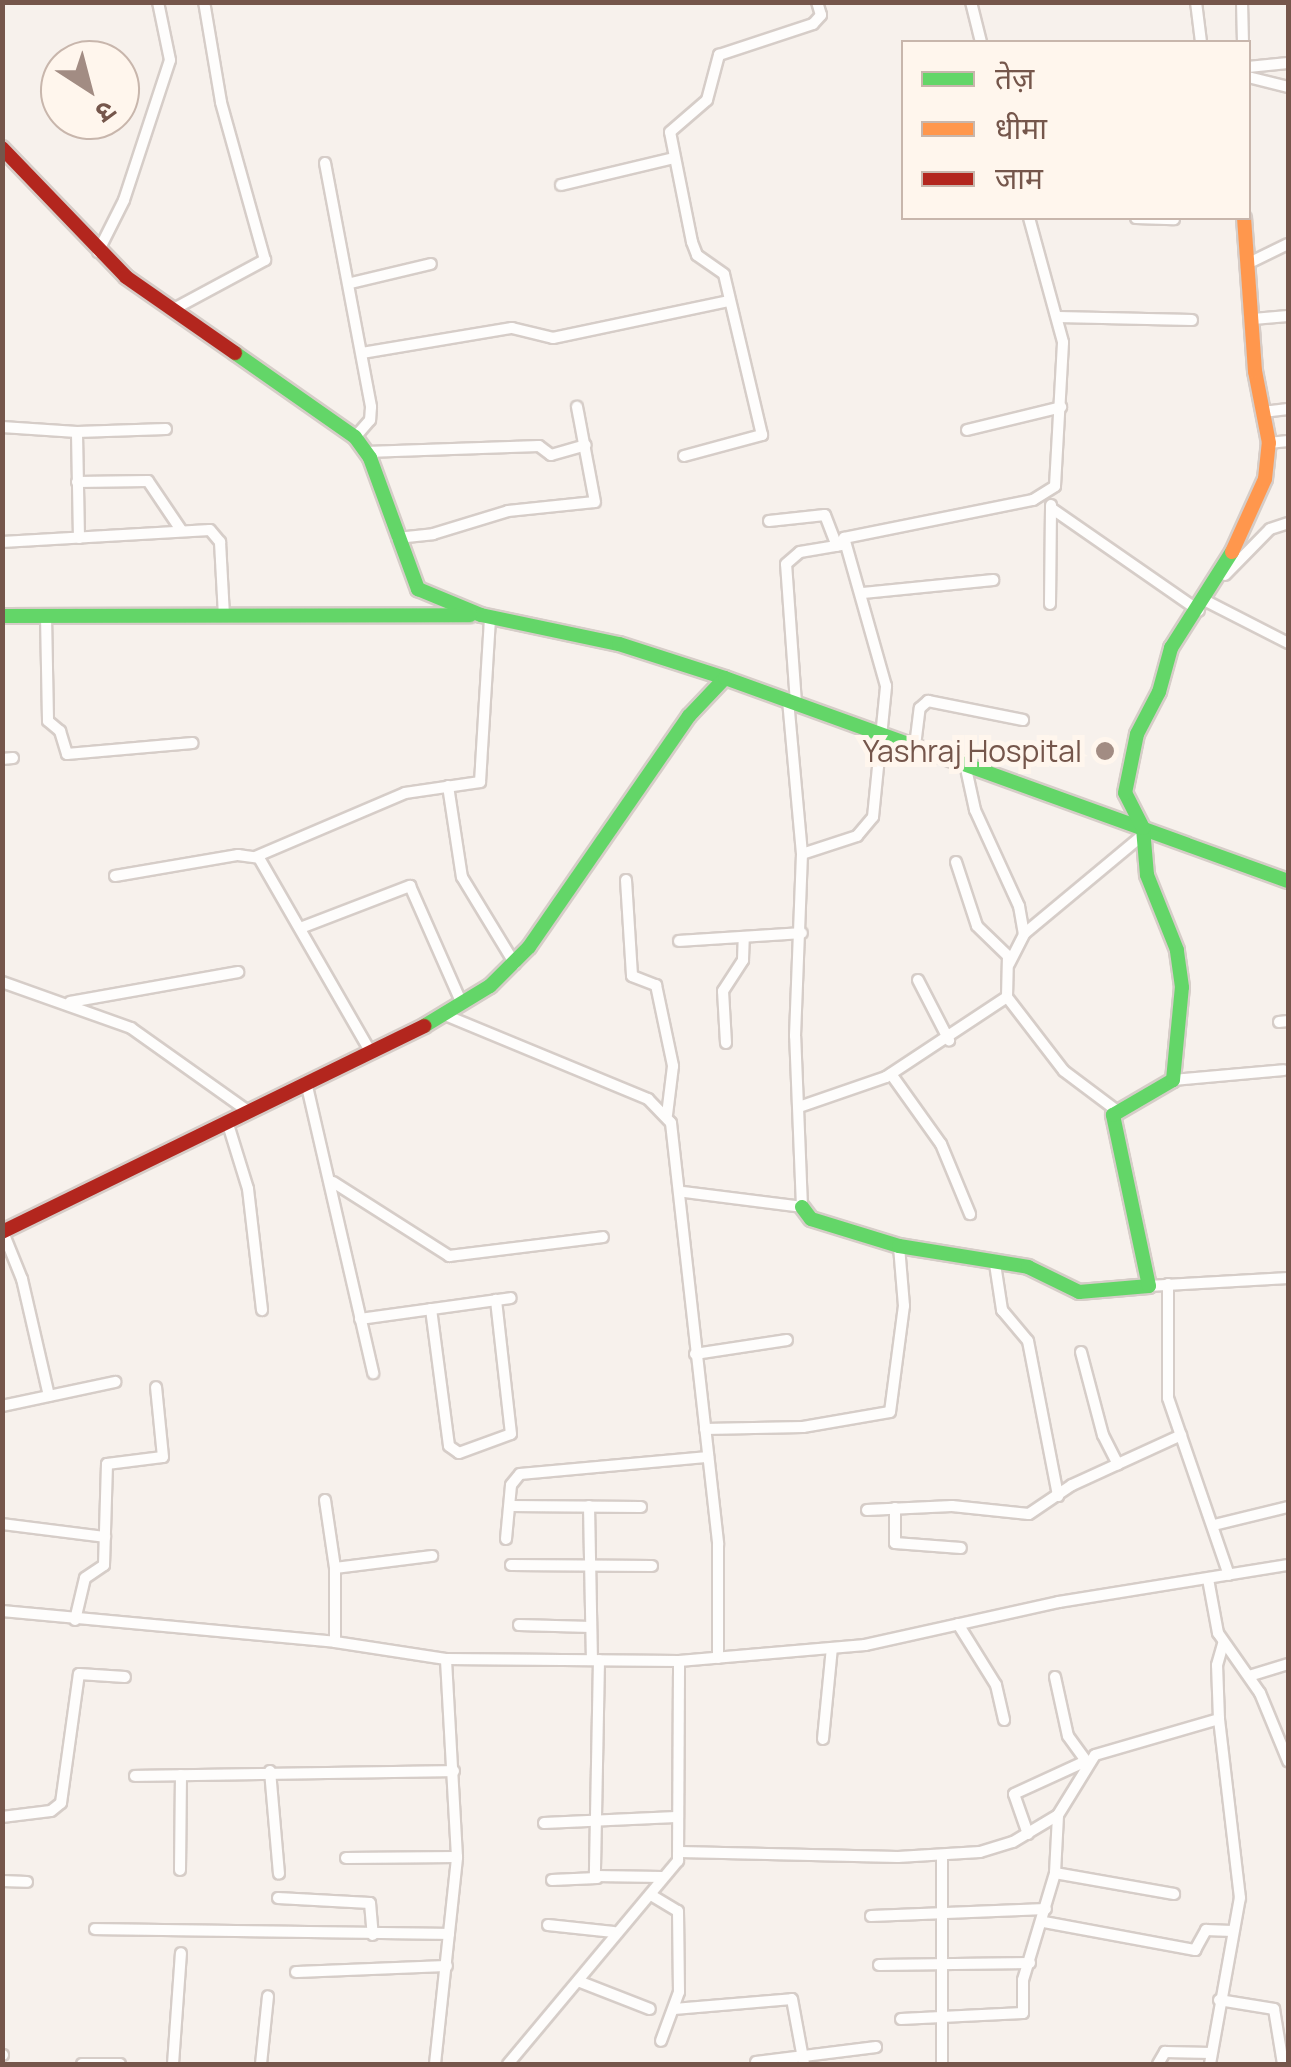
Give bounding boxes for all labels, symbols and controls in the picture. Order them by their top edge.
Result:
north arrow [40,40,140,140]
legend [901,40,1251,220]
text: तेज़ [995,57,1034,98]
text: उ [89,92,124,133]
text: धीमा [995,107,1047,148]
text: जाम [995,157,1043,198]
place label: Yashraj Hospital [863,733,1082,769]
marker: Yashraj Hospital [1092,738,1118,764]

